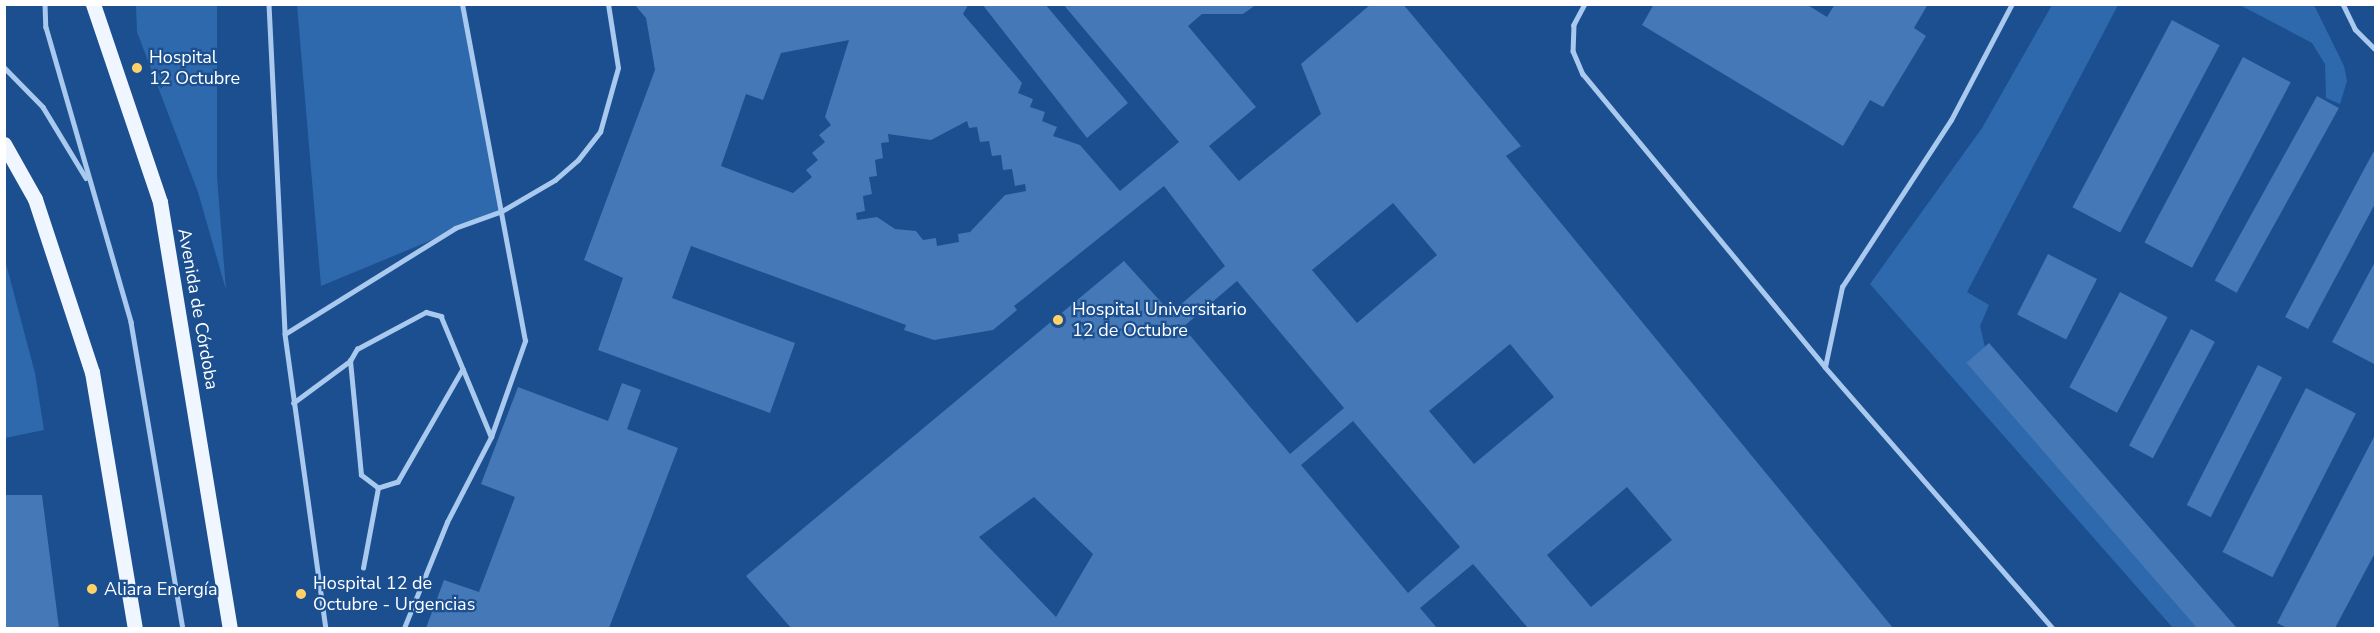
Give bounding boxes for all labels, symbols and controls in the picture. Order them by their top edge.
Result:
place label: Hospital 12 Octubre [149,47,240,90]
marker: Hospital 12 Octubre [130,61,144,75]
street label: Avenida de Córdoba [173,227,223,391]
place label: Hospital Universitario 12 de Octubre [1072,299,1247,342]
marker: Hospital Universitario 12 de Octubre [1049,311,1067,329]
place label: Hospital 12 de Octubre - Urgencias [313,573,475,616]
place label: Aliara Energía [104,578,218,600]
marker: Aliara Energía [85,582,99,596]
marker: Hospital 12 de Octubre - Urgencias [294,587,308,601]

